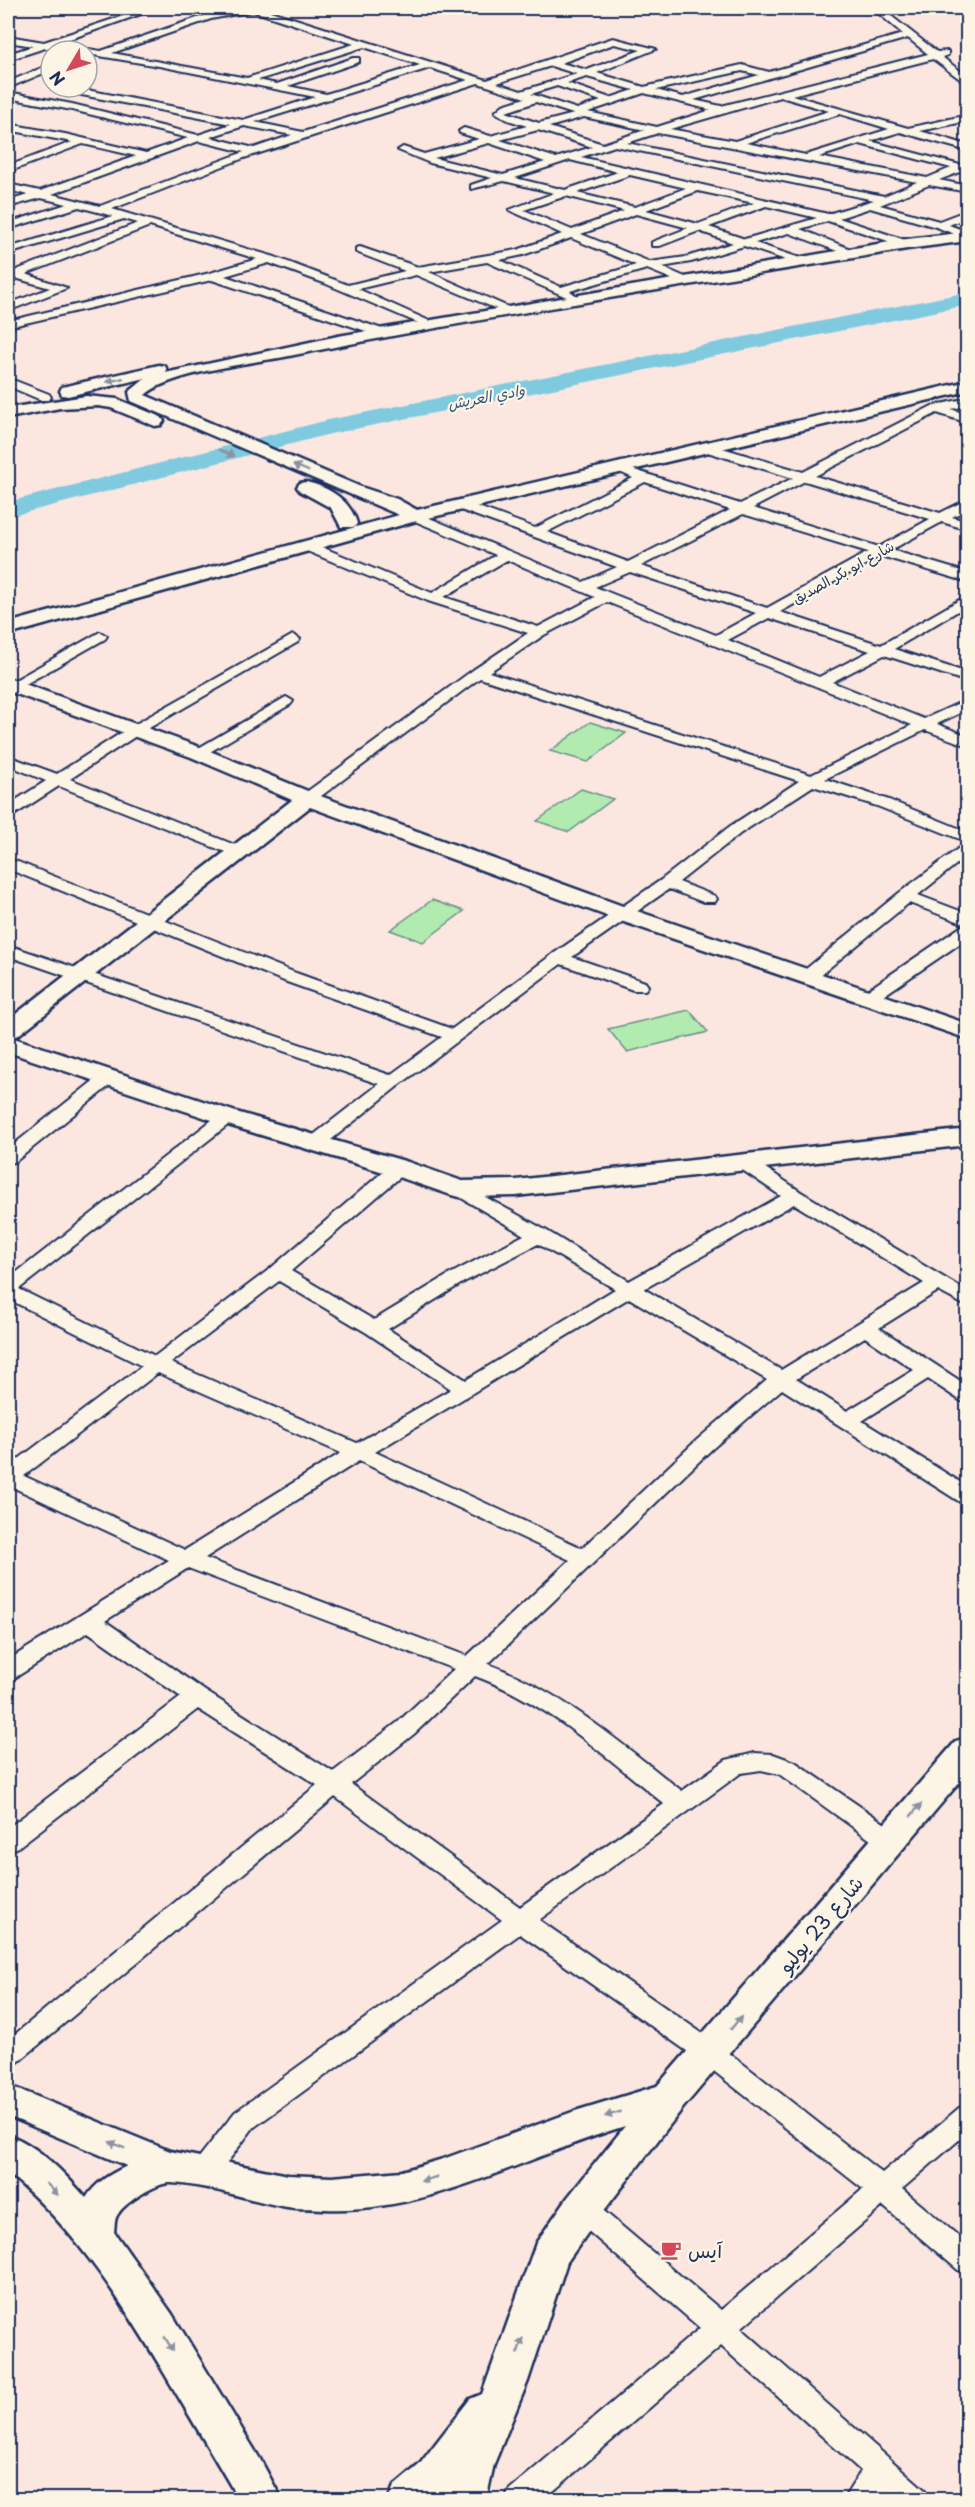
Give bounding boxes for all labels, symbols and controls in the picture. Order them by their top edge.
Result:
north arrow [39,39,99,99]
text: N [43,67,70,92]
one-way arrow [106,376,124,386]
water label: وادي العريش [445,377,527,416]
one-way arrow [219,448,236,457]
one-way arrow [291,463,309,473]
street label: شارع ابو بكر الصديق [788,535,898,609]
one-way arrow [910,1802,923,1818]
street label: شارع 23 يوليو [770,1869,870,1980]
one-way arrow [729,2016,742,2031]
one-way arrow [604,2110,622,2120]
one-way arrow [107,2140,125,2150]
one-way arrow [420,2175,438,2184]
one-way arrow [44,2182,58,2196]
place label: آيس [688,2235,723,2265]
cafe icon: آيس [659,2238,683,2262]
one-way arrow [163,2336,174,2352]
one-way arrow [515,2337,525,2355]

